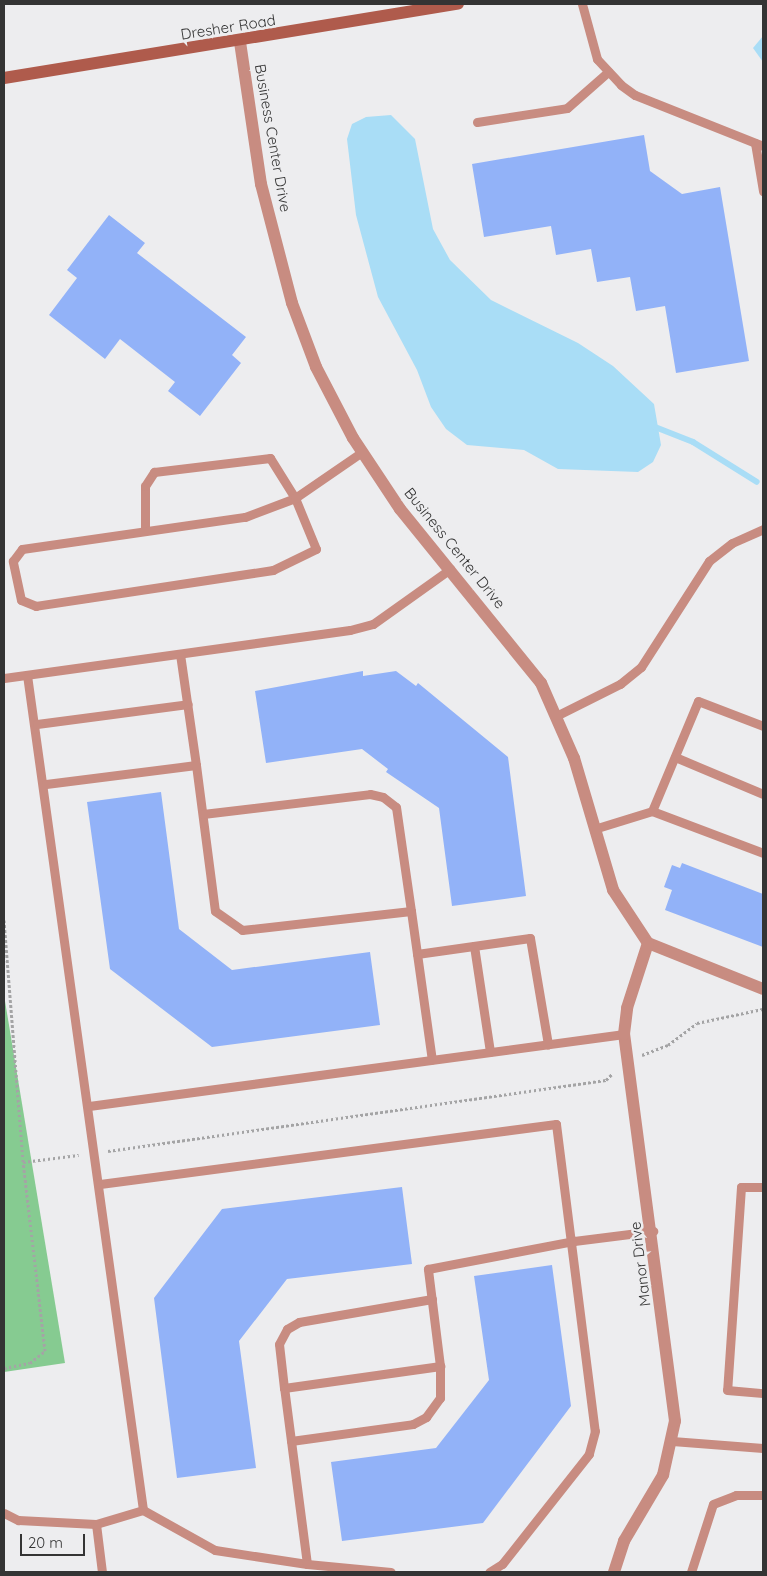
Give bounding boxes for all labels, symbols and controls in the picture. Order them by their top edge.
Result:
street label: Dresher Road [179,11,277,43]
street label: Business Center Drive [251,62,295,214]
street label: Business Center Drive [401,484,509,612]
street label: Manor Drive [626,1221,654,1307]
scale bar [22,1524,88,1556]
text: 20 m [28,1533,63,1552]

